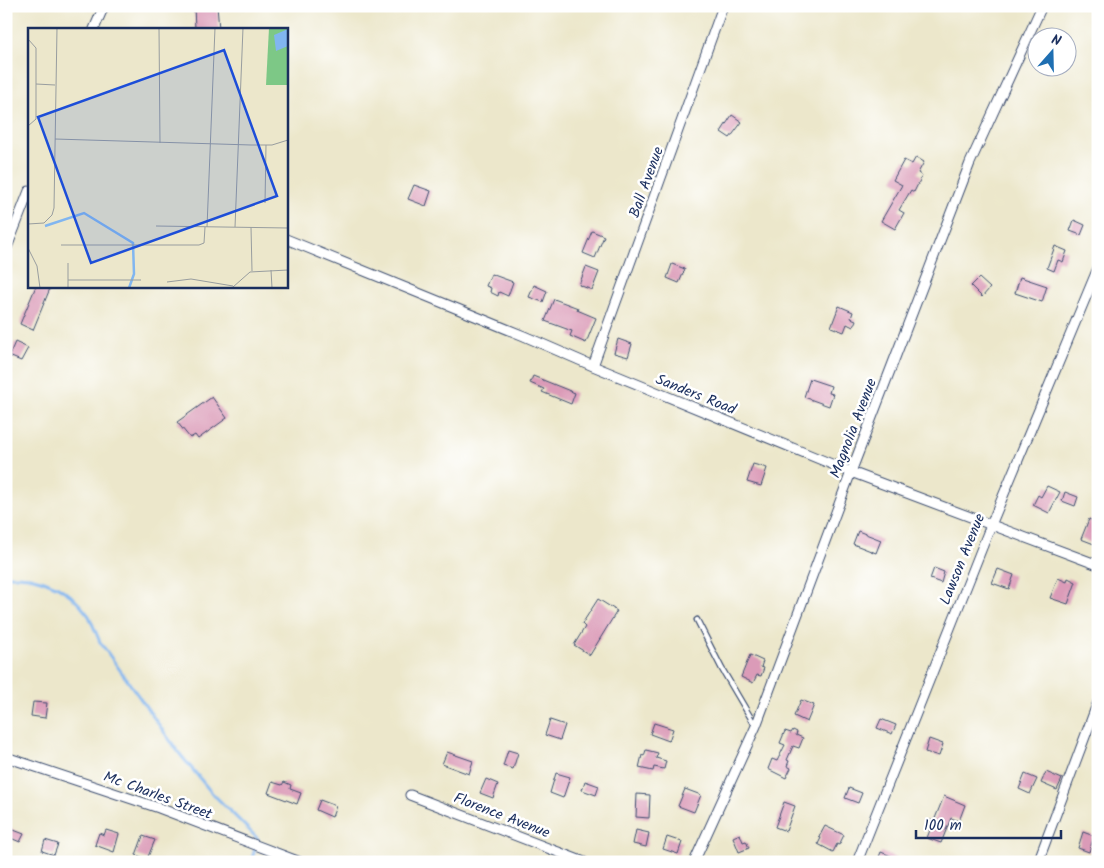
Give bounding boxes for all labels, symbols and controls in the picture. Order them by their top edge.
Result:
inset map [28,28,288,288]
north arrow [1026,28,1076,78]
text: N [1048,29,1064,53]
street label: Ball Avenue [623,143,671,221]
street label: Sanders Road [652,368,740,422]
street label: Magnolia Avenue [824,375,884,482]
street label: Lawson Avenue [934,510,992,609]
street label: Mc Charles Street [100,765,216,827]
street label: Florence Avenue [450,787,554,845]
scale bar [916,808,1062,840]
text: 100 m [924,814,962,838]

